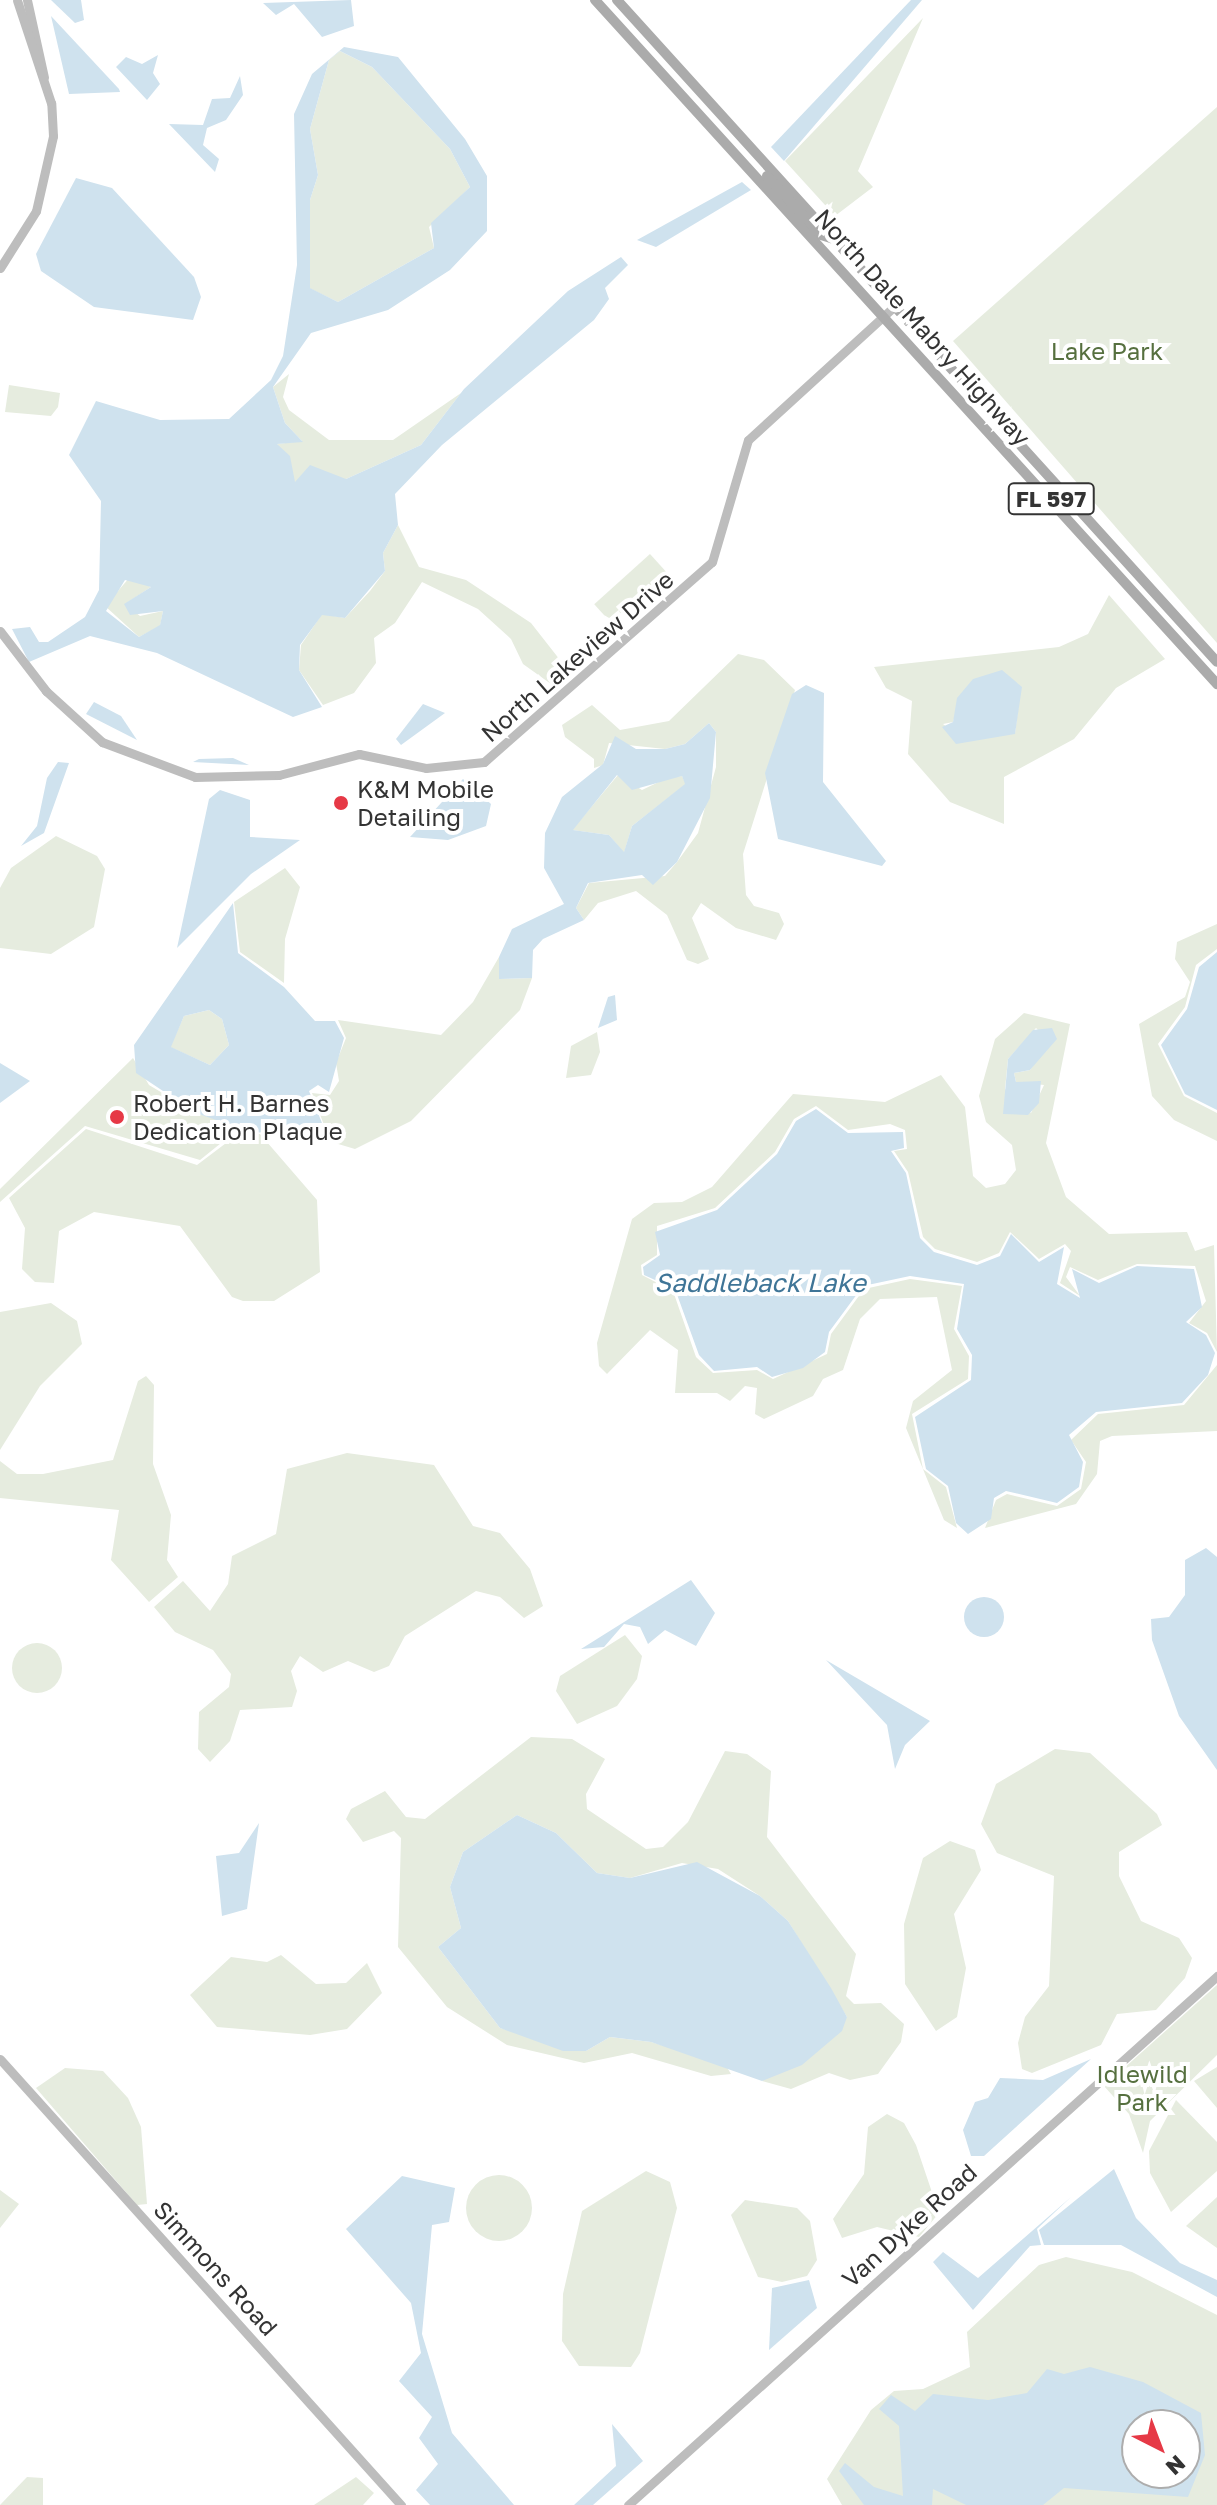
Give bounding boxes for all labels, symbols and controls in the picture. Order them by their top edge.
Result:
street label: North Dale Mabry Highway [809,203,1037,451]
park label: Lake Park [1051,337,1163,365]
road number: FL 597 [1007,481,1095,517]
street label: North Lakeview Drive [475,565,679,747]
place label: K&M Mobile Detailing [357,775,494,831]
marker: K&M Mobile Detailing [332,794,350,812]
place label: Robert H. Barnes Dedication Plaque [133,1089,343,1145]
marker: Robert H. Barnes Dedication Plaque [108,1108,126,1126]
water label: Saddleback Lake [654,1267,866,1299]
park label: Idlewild Park [1096,2060,1188,2116]
street label: Van Dyke Road [836,2157,982,2293]
street label: Simmons Road [148,2195,284,2341]
north arrow [1121,2409,1201,2489]
text: N [1161,2450,1191,2481]

